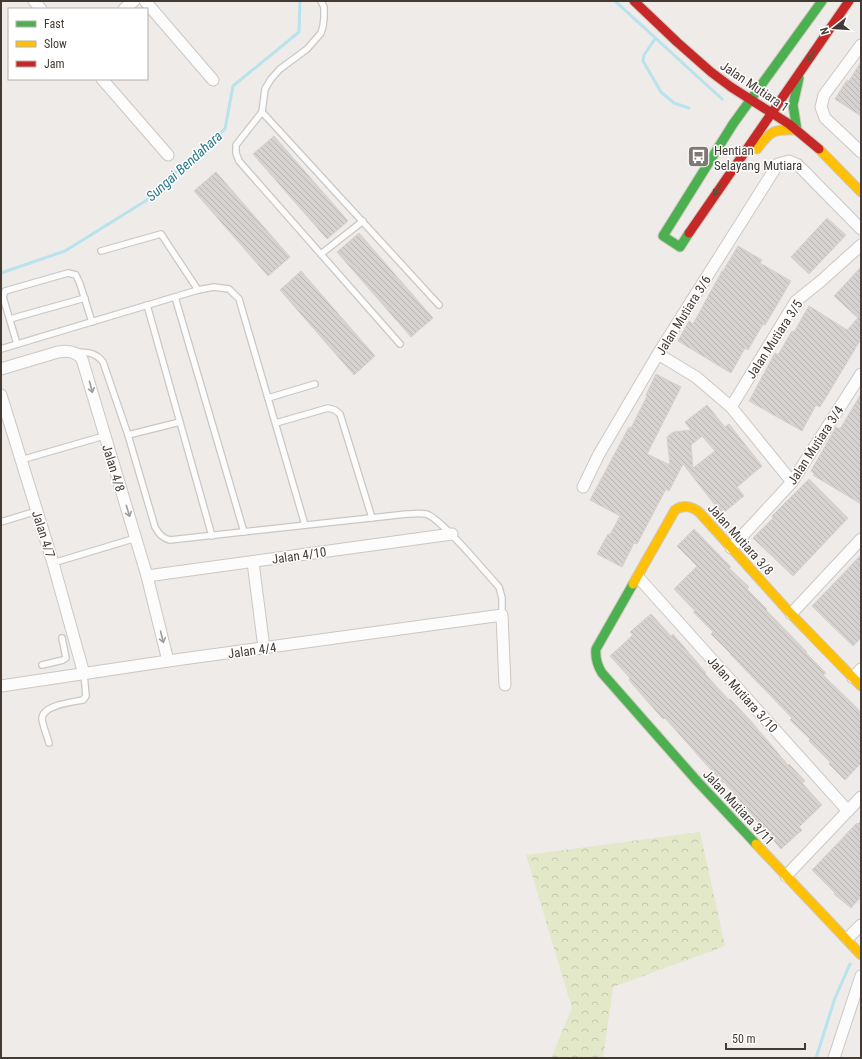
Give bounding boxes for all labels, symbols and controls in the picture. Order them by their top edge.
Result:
legend [8,8,148,80]
north arrow [814,8,854,48]
text: Fast [44,17,65,31]
text: N [818,25,832,36]
text: Slow [44,37,67,51]
one-way arrow [807,50,815,61]
text: Jam [44,57,65,71]
street label: Jalan Mutiara 1 [718,58,792,115]
water label: Sungai Bendahara [143,128,225,204]
place label: Hentian Selayang Mutiara [714,143,802,173]
bus stop icon: Hentian Selayang Mutiara [686,144,712,170]
one-way arrow [713,185,722,196]
street label: Jalan Mutiara 3/6 [653,273,714,358]
street label: Jalan Mutiara 3/5 [743,297,805,381]
one-way arrow [88,380,95,393]
street label: Jalan Mutiara 3/4 [784,403,847,487]
street label: Jalan 4/8 [99,443,128,494]
street label: Jalan Mutiara 3/8 [705,501,777,578]
one-way arrow [125,505,132,518]
street label: Jalan 4/7 [29,509,58,560]
street label: Jalan 4/10 [271,544,327,567]
one-way arrow [159,630,167,643]
street label: Jalan 4/4 [227,640,278,661]
street label: Jalan Mutiara 3/10 [705,653,781,735]
street label: Jalan Mutiara 3/11 [700,767,777,848]
scale bar [726,1025,805,1051]
text: 50 m [732,1032,756,1046]

